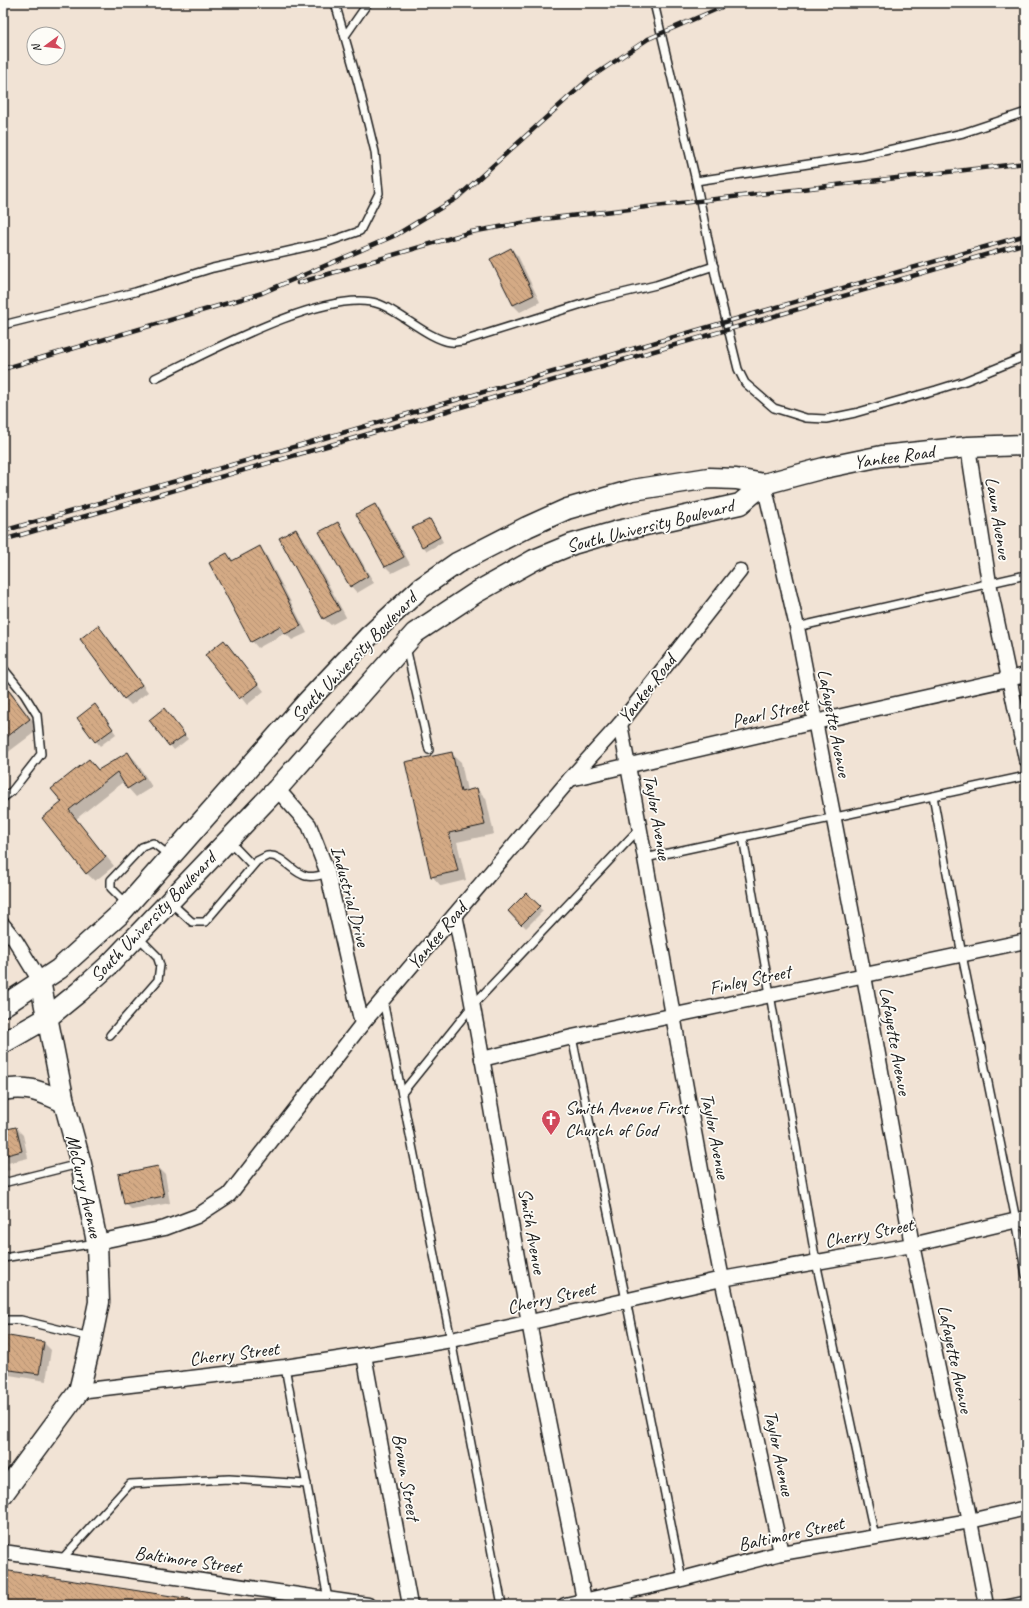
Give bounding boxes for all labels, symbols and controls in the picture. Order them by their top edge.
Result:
north arrow [26,26,66,66]
text: N [28,41,44,54]
street label: Yankee Road [852,439,939,475]
street label: Lawn Avenue [980,475,1017,563]
street label: South University Boulevard [564,493,739,558]
street label: South University Boulevard [286,585,424,727]
street label: Yankee Road [613,647,683,728]
street label: Lafayette Avenue [812,667,857,781]
street label: Pearl Street [729,692,812,733]
street label: Taylor Avenue [638,772,677,863]
street label: Industrial Drive [325,843,375,951]
street label: South University Boulevard [85,845,223,987]
street label: Yankee Road [402,895,474,975]
street label: Finley Street [707,959,796,1000]
street label: Lafayette Avenue [874,985,917,1099]
street label: Taylor Avenue [695,1091,735,1182]
place label: Smith Avenue First Church of God [565,1096,690,1142]
church icon: Smith Avenue First Church of God [540,1108,562,1136]
street label: McCurry Avenue [60,1132,108,1242]
street label: Smith Avenue [513,1186,552,1278]
street label: Cherry Street [823,1212,917,1253]
street label: Cherry Street [505,1276,599,1320]
street label: Lafayette Avenue [932,1303,978,1417]
street label: Cherry Street [188,1336,282,1371]
street label: Taylor Avenue [758,1408,800,1500]
street label: Brown Street [387,1432,426,1525]
street label: Baltimore Street [736,1511,848,1557]
street label: Baltimore Street [133,1541,244,1580]

